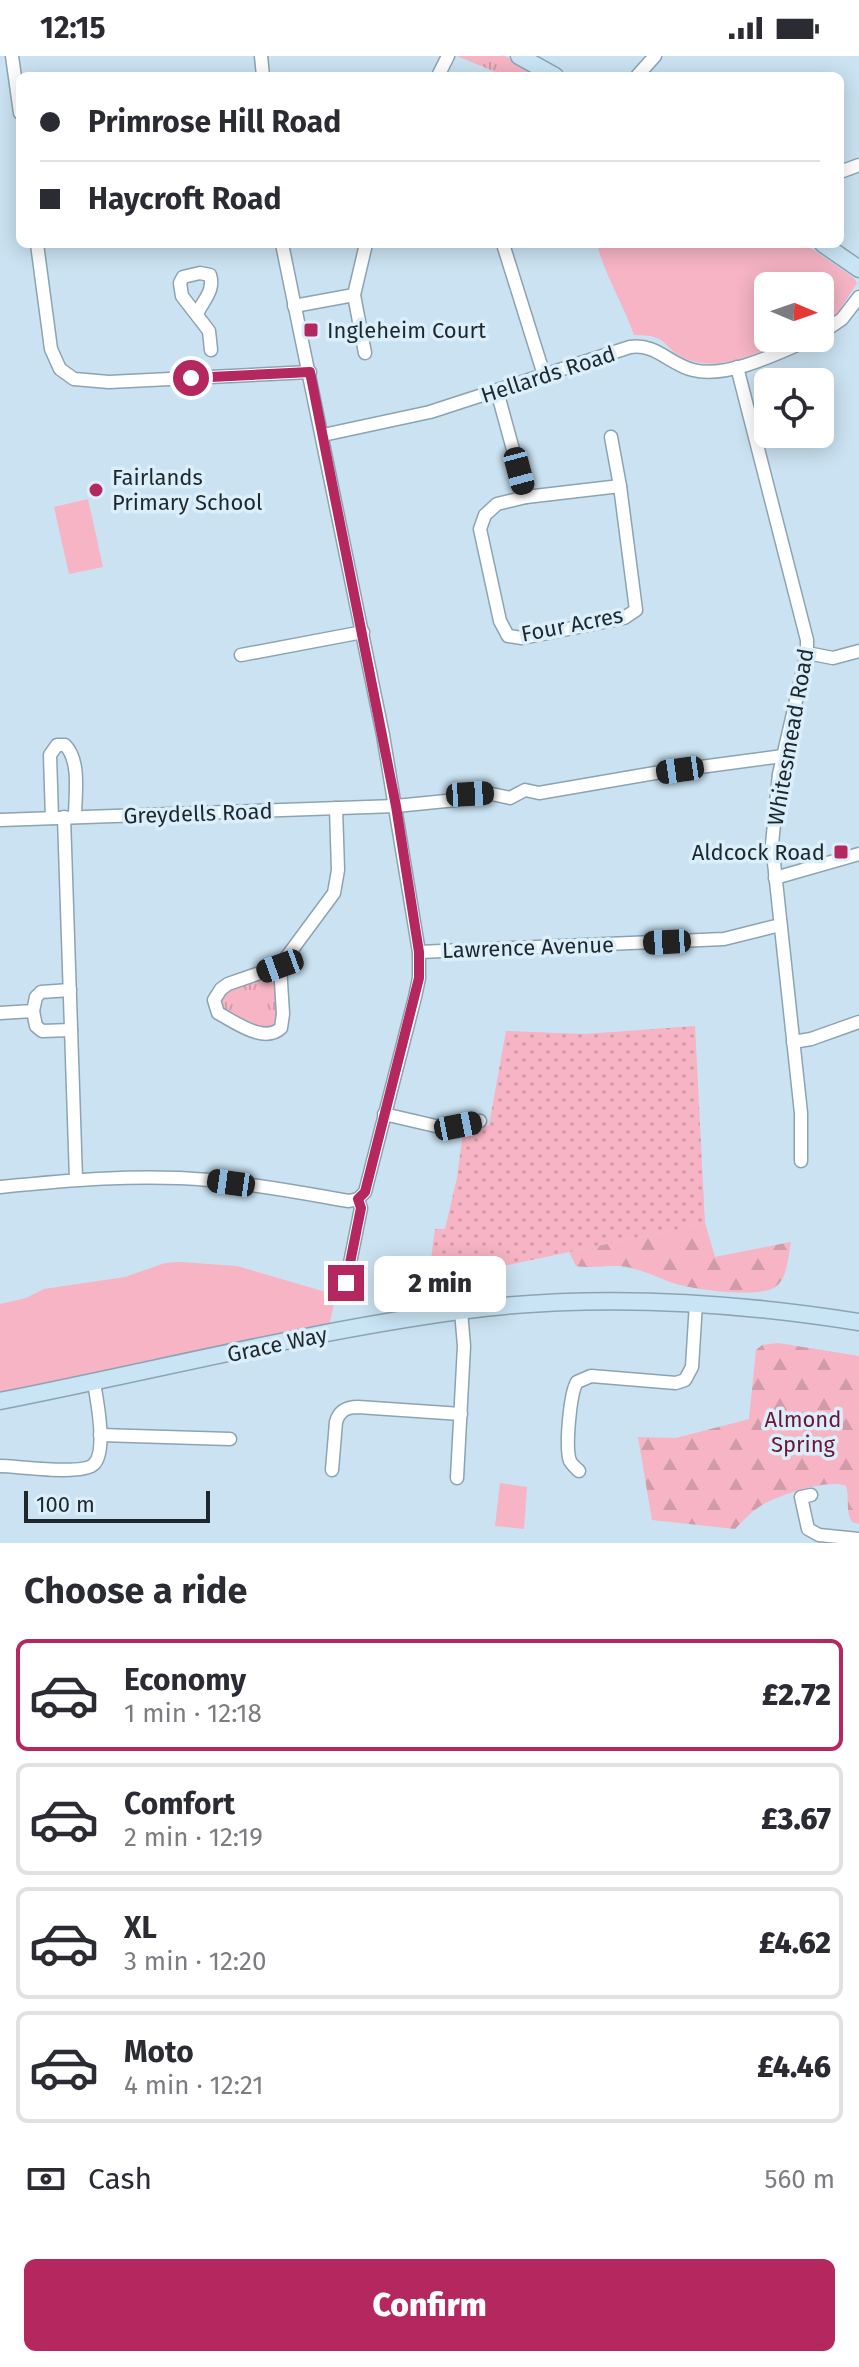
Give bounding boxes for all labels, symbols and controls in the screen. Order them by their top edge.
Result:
text: 12:15 [40,10,106,46]
text: Primrose Hill Road [88,104,341,140]
text: Haycroft Road [88,181,281,217]
north arrow [754,272,834,352]
map controls [754,272,834,448]
place label: Ingleheim Court [327,317,486,344]
marker: Ingleheim Court [302,321,320,339]
street label: Hellards Road [478,340,619,409]
route start [173,360,209,396]
button: locate [754,368,834,448]
car [501,445,537,497]
place label: Fairlands Primary School [112,464,263,516]
marker: Fairlands Primary School [87,481,105,499]
street label: Four Acres [519,601,625,648]
street label: Whitesmead Road [762,646,819,828]
car [655,755,705,785]
car [445,781,495,807]
street label: Greydells Road [123,797,273,830]
place label: Aldcock Road [692,839,825,866]
marker: Aldcock Road [832,843,850,861]
car [642,929,692,955]
street label: Lawrence Avenue [442,931,614,964]
car [253,947,307,985]
car [432,1110,484,1142]
car [206,1168,256,1198]
callout: 2 min [374,1255,506,1311]
route end [328,1265,364,1301]
text: 2 min [408,1268,472,1299]
street label: Grace Way [225,1321,330,1368]
park label: Almond Spring [765,1406,841,1458]
scale bar [24,1487,210,1523]
text: 100 m [36,1491,95,1518]
text: Choose a ride [24,1569,247,1613]
icon: car [28,1659,100,1731]
text: Economy [124,1662,246,1698]
text: £2.72 [762,1677,831,1713]
text: 1 min · 12:18 [124,1698,262,1729]
icon: car [28,1783,100,1855]
text: Comfort [124,1786,235,1822]
text: £3.67 [761,1801,831,1837]
text: 2 min · 12:19 [124,1822,263,1853]
icon: car [28,1907,100,1979]
text: XL [124,1910,157,1946]
text: £4.62 [759,1925,831,1961]
text: 3 min · 12:20 [124,1946,266,1977]
icon: car [28,2031,100,2103]
text: Moto [124,2034,194,2070]
text: £4.46 [757,2049,831,2085]
text: 4 min · 12:21 [124,2070,263,2101]
icon: cash [24,2157,68,2201]
text: Cash [88,2161,152,2197]
text: 560 m [764,2164,835,2195]
button: Confirm [24,2259,835,2351]

